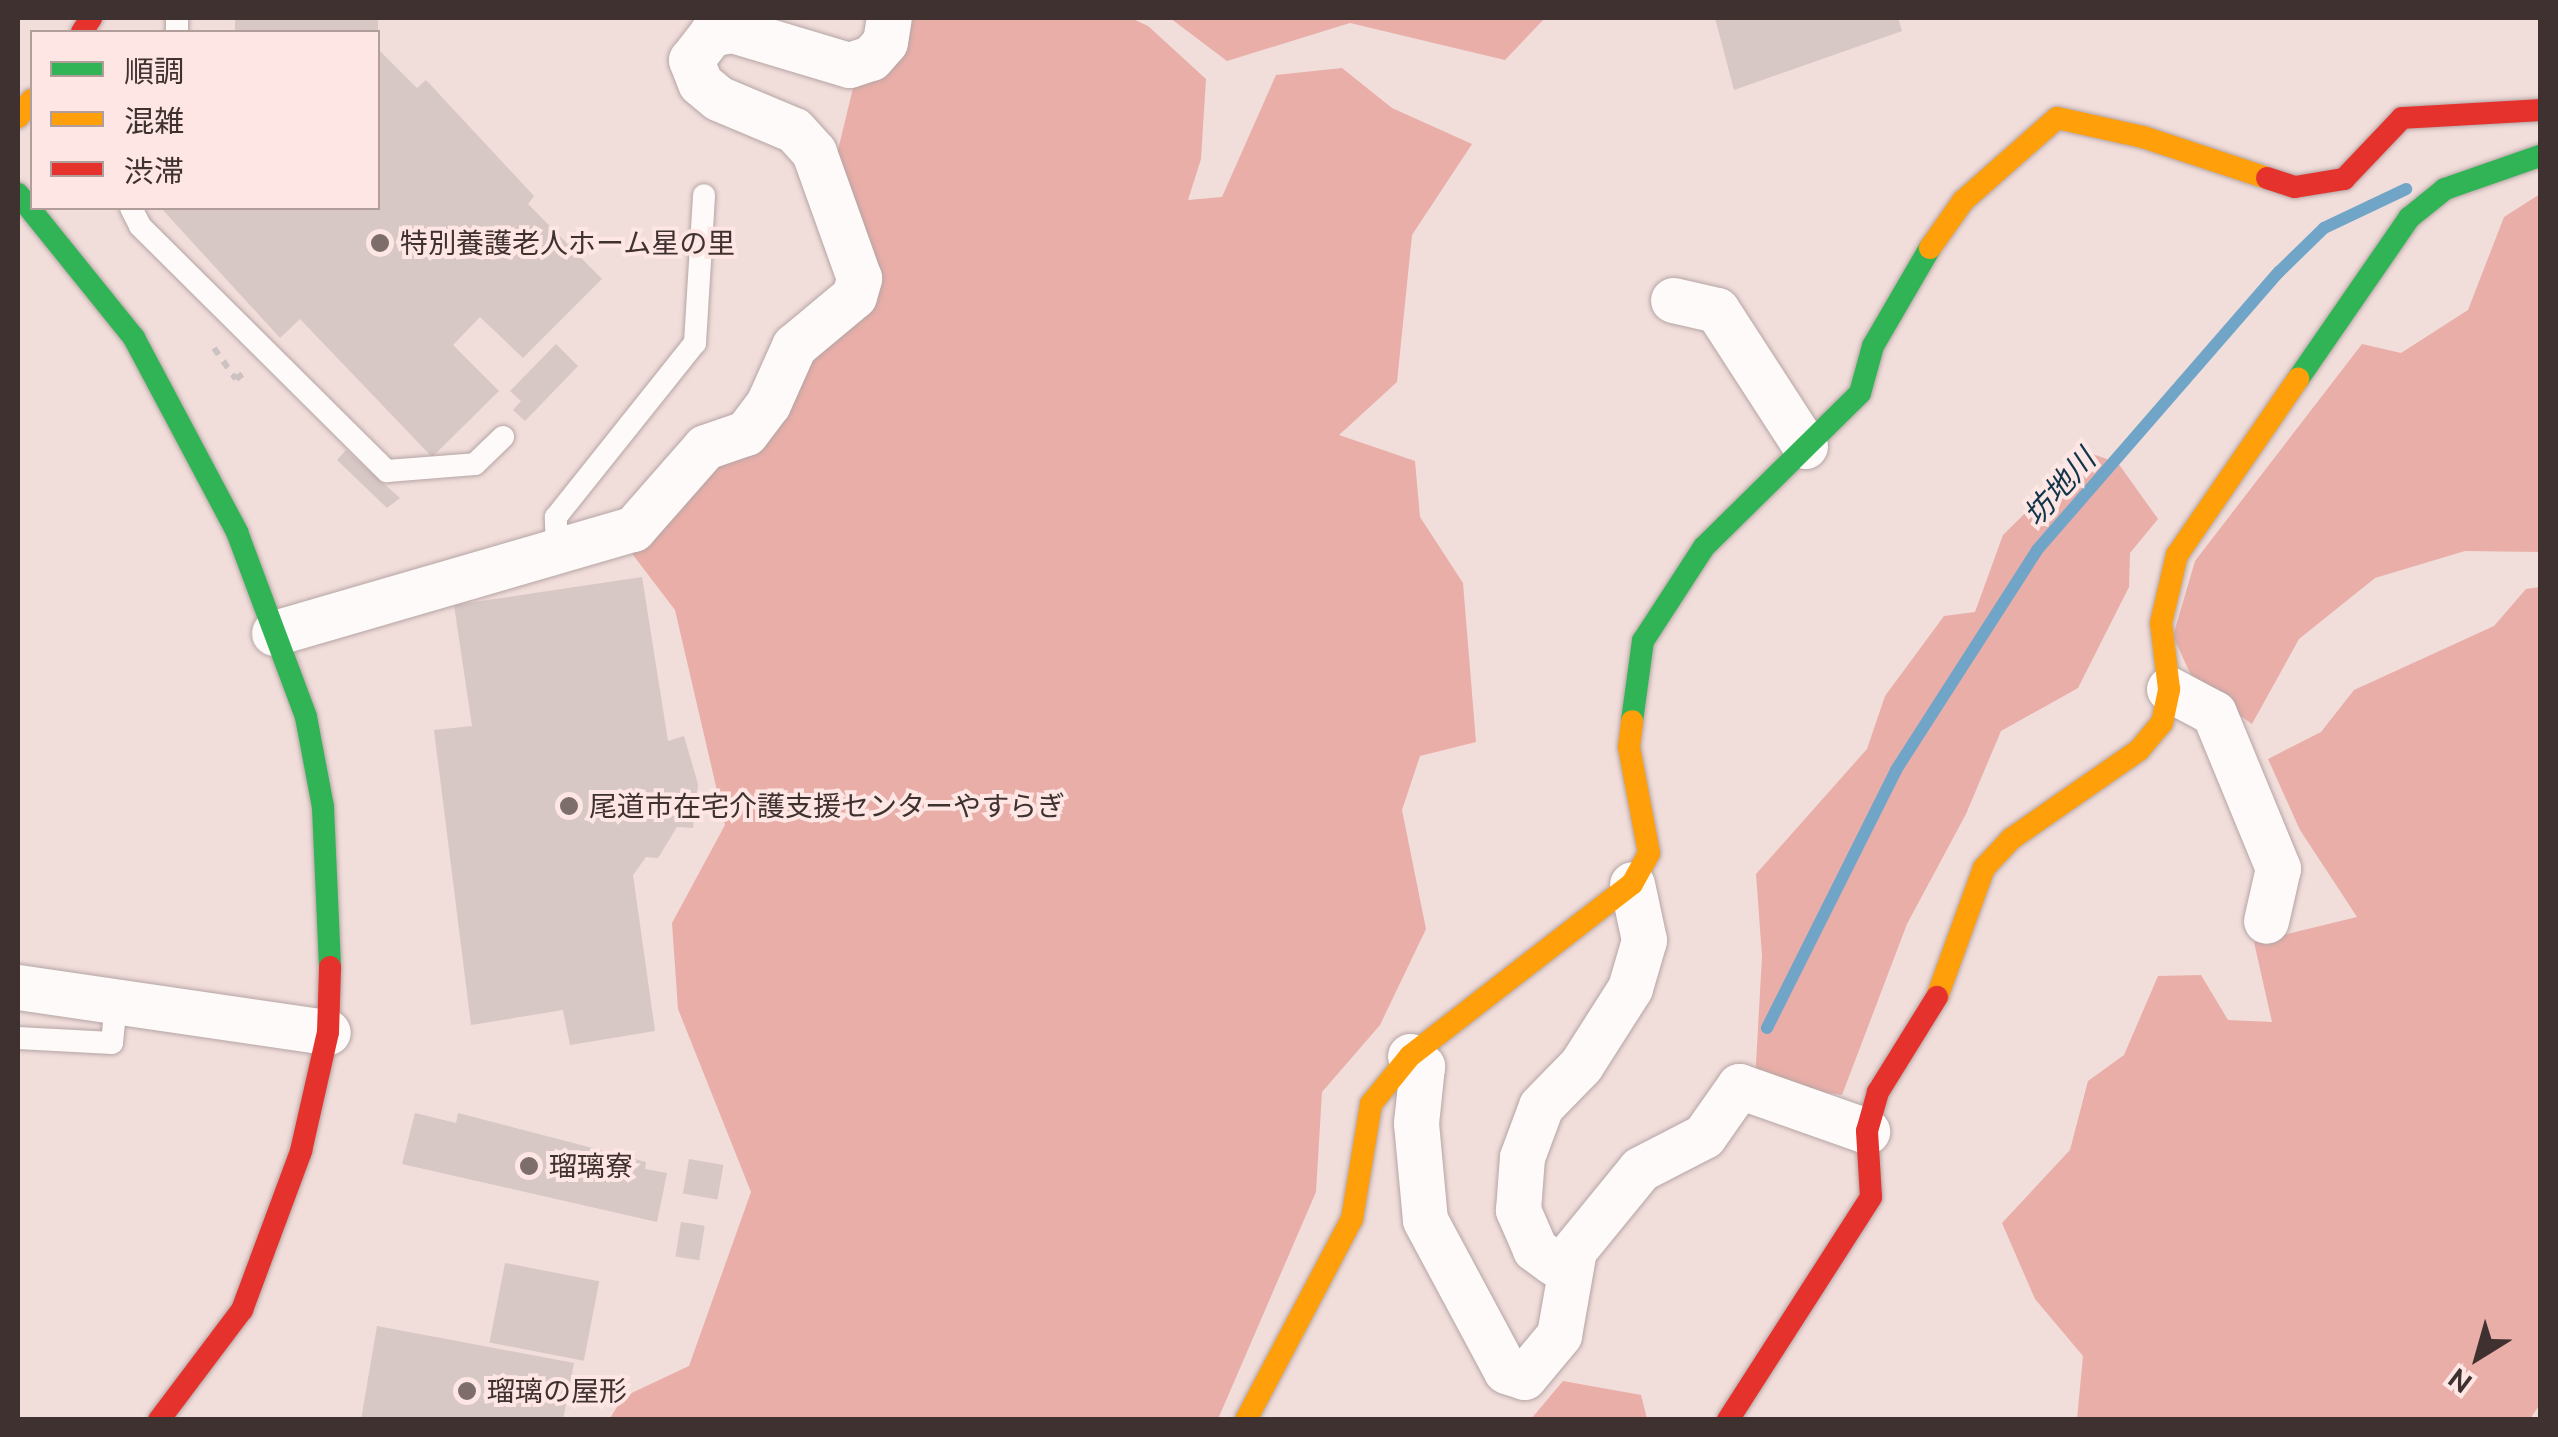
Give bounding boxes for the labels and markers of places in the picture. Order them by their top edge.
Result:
place label: 特別養護老人ホーム星の里 [400,226,736,260]
marker: 特別養護老人ホーム星の里 [369,232,391,254]
place label: 尾道市在宅介護支援センターやすらぎ [589,789,1065,823]
marker: 尾道市在宅介護支援センターやすらぎ [558,795,580,817]
place label: 瑠璃寮 [549,1149,633,1183]
marker: 瑠璃寮 [518,1155,540,1177]
place label: 瑠璃の屋形 [487,1374,627,1408]
marker: 瑠璃の屋形 [456,1380,478,1402]

